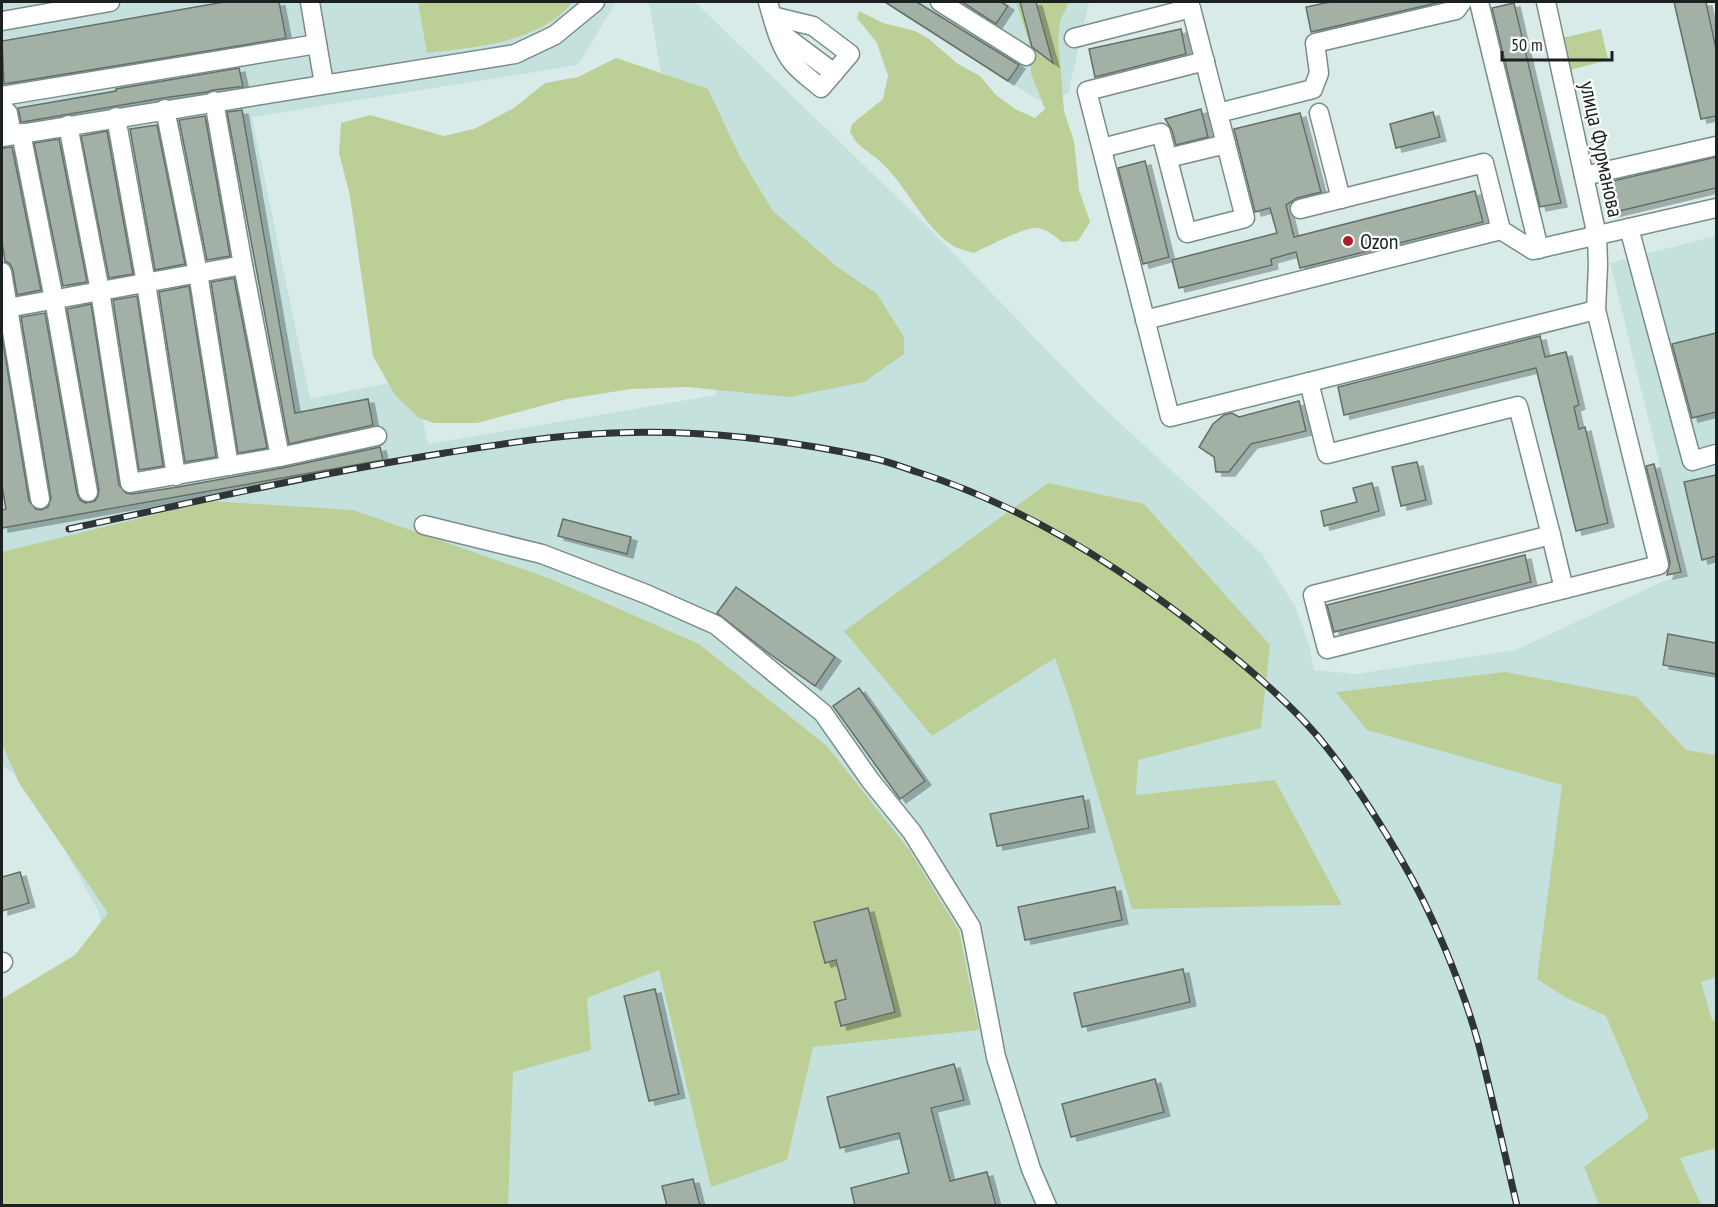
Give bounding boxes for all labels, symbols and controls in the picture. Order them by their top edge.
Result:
scale bar [1502,24,1612,62]
text: 50 m [1511,33,1543,56]
street label: улица Фурманова [1574,78,1630,220]
place label: Ozon [1360,227,1399,255]
marker: Ozon [1341,234,1355,248]

